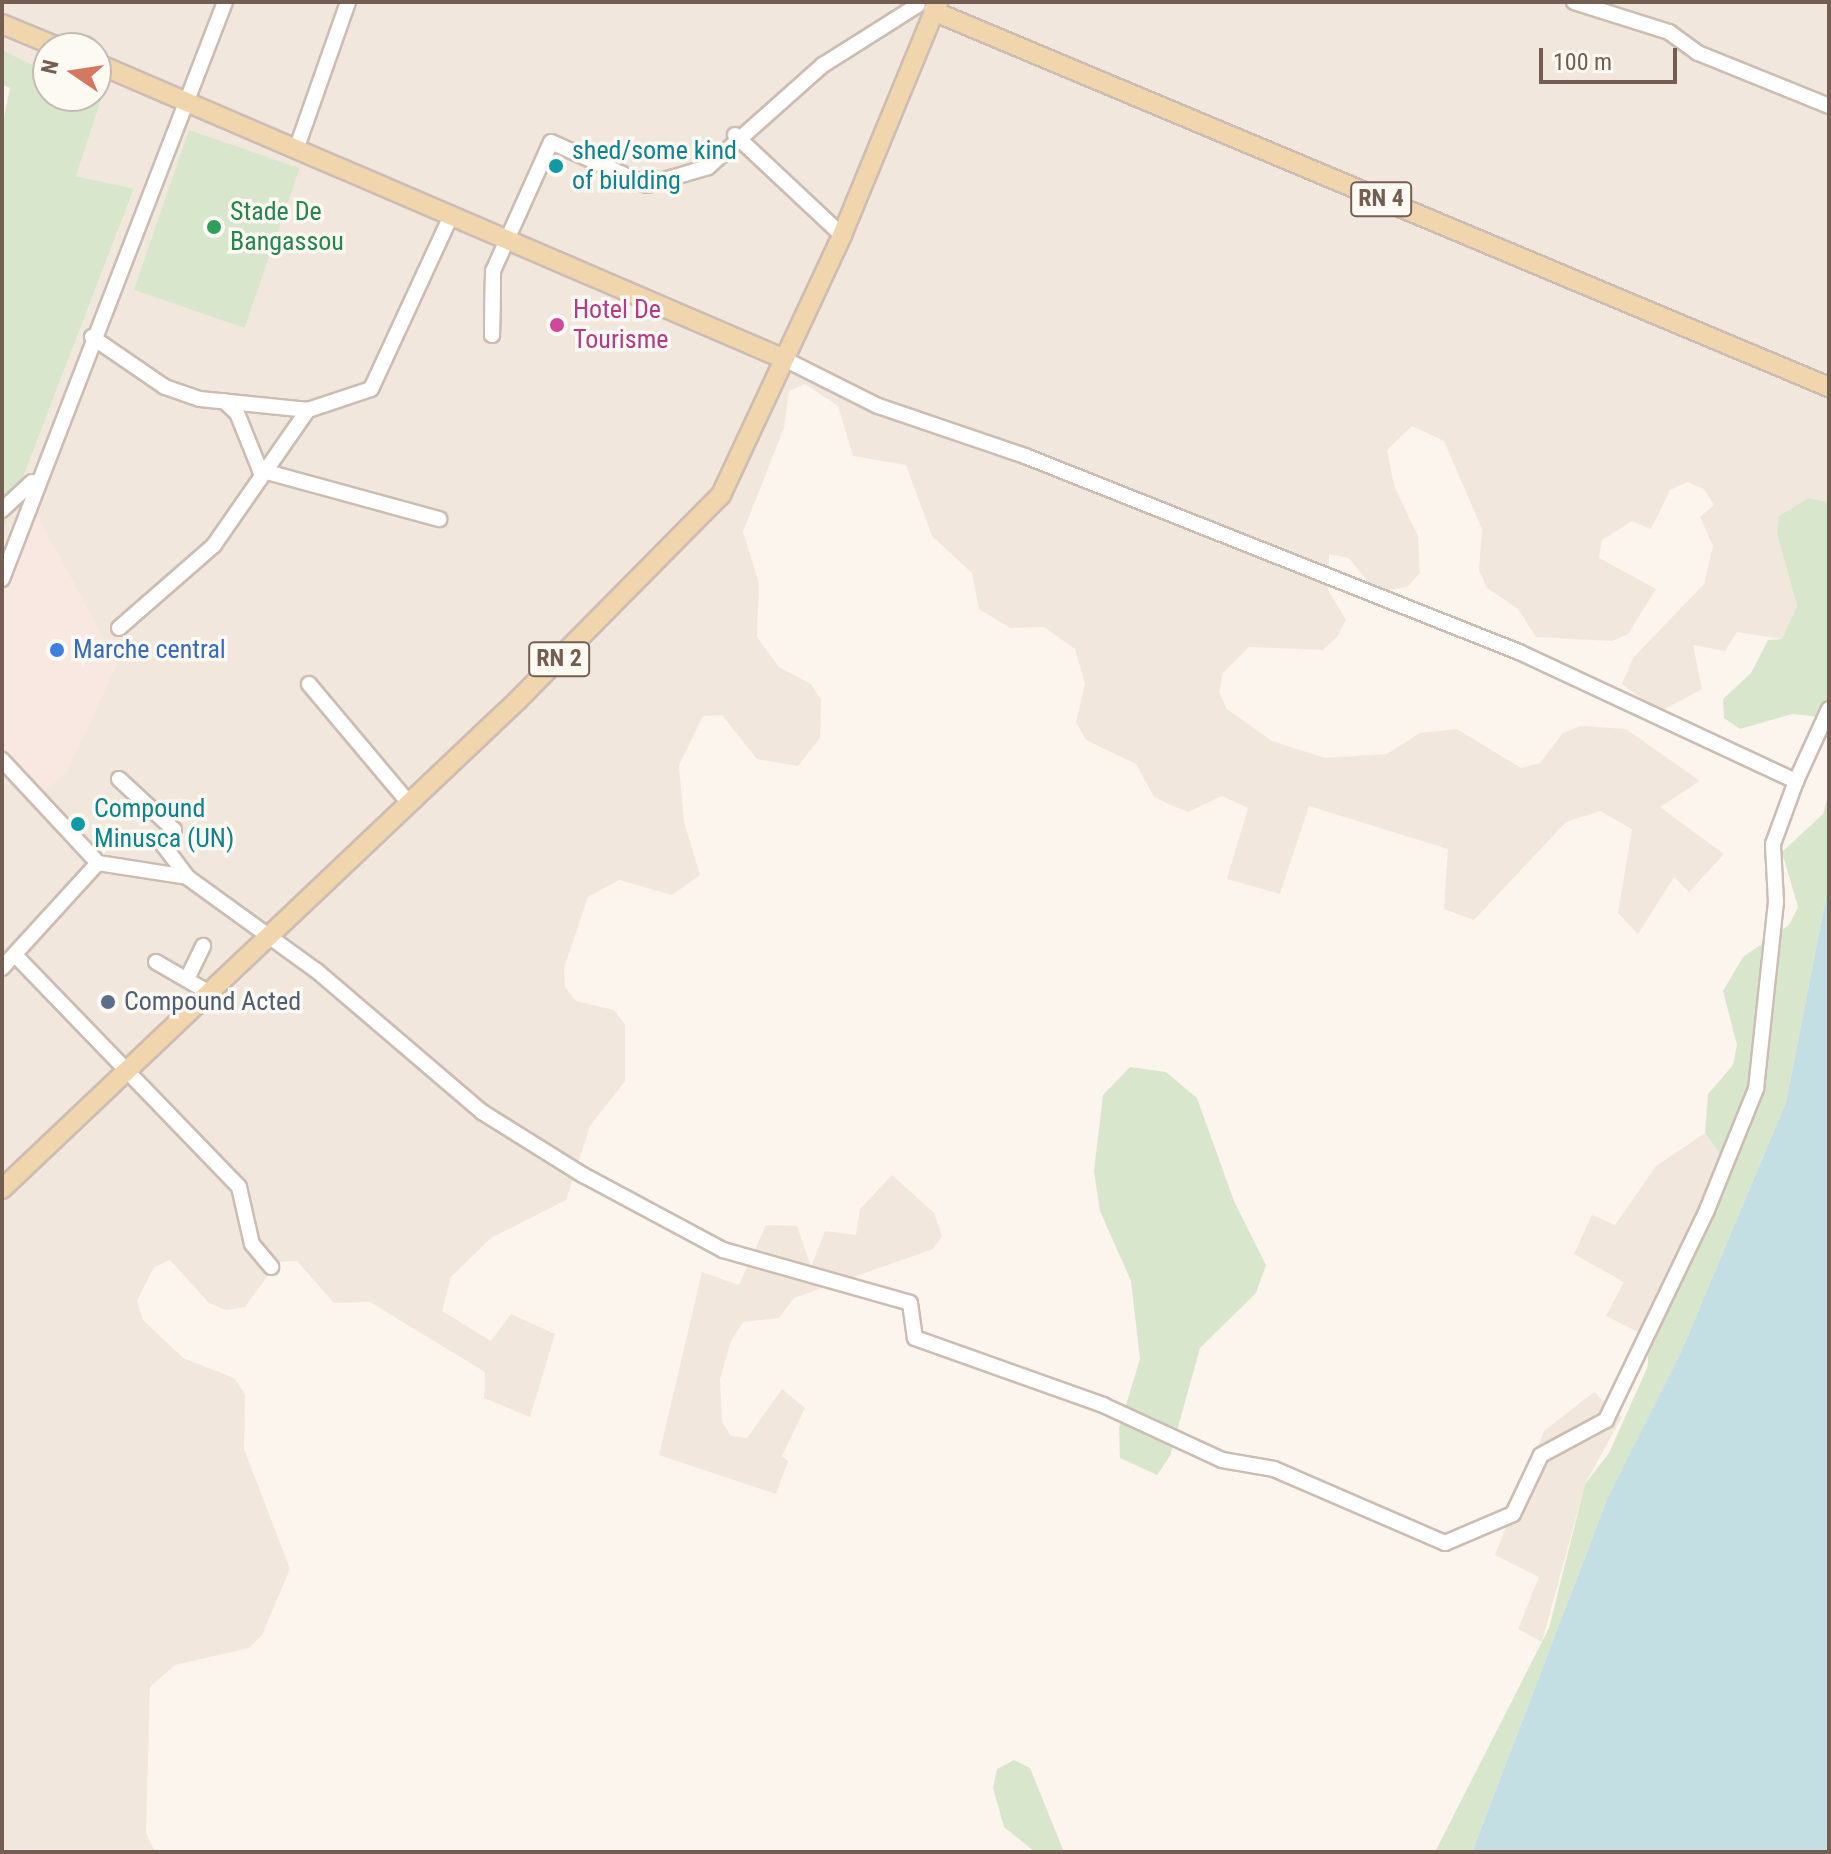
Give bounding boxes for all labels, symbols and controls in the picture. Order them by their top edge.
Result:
north arrow [32,32,112,112]
scale bar [1543,32,1681,82]
text: 100 m [1553,48,1612,76]
text: N [36,58,64,76]
place label: shed/some kind of biulding [572,135,737,196]
marker: shed/some kind of biulding [547,157,565,175]
road number: RN 4 [1349,179,1413,219]
place label: Stade De Bangassou [230,196,344,258]
marker: Stade De Bangassou [205,218,223,236]
place label: Hotel De Tourisme [573,294,668,356]
marker: Hotel De Tourisme [548,316,566,334]
place label: Marche central [73,634,226,666]
road number: RN 2 [527,639,591,679]
marker: Marche central [48,641,66,659]
place label: Compound Minusca (UN) [94,793,234,854]
marker: Compound Minusca (UN) [69,815,87,833]
place label: Compound Acted [124,986,301,1018]
marker: Compound Acted [99,993,117,1011]

